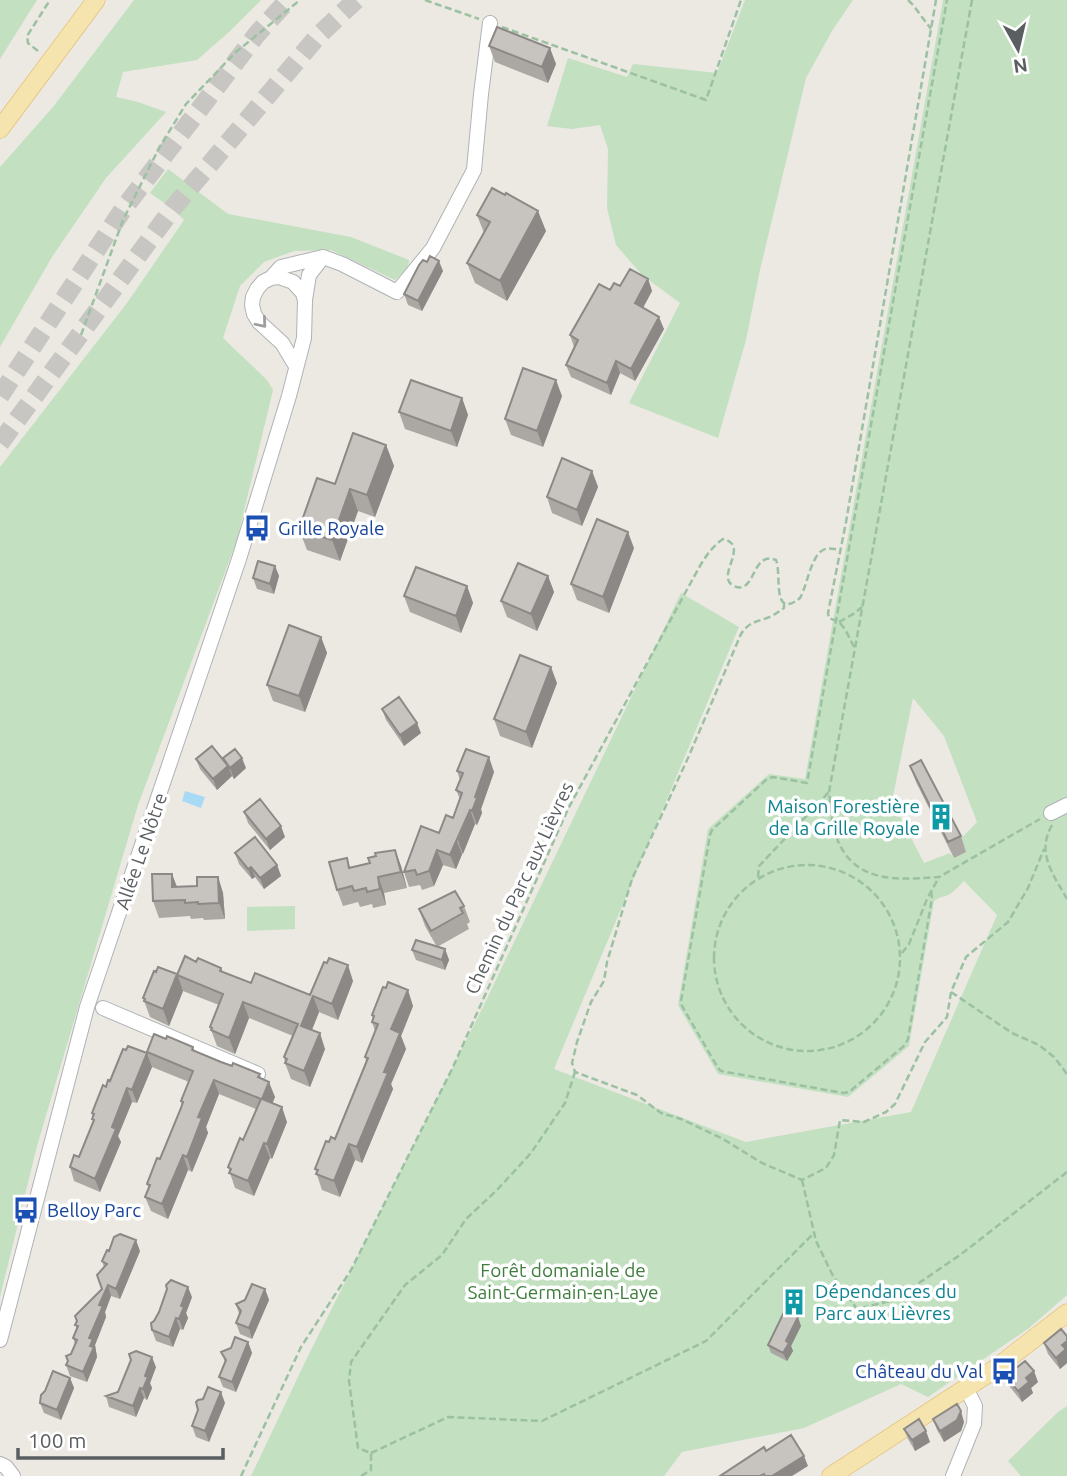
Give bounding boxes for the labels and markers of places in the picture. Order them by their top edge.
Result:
bus stop icon: Grille Royale [242,513,272,543]
place label: Grille Royale [278,517,384,539]
place label: Maison Forestière de la Grille Royale [767,795,920,839]
building icon: Maison Forestière de la Grille Royale [926,802,956,832]
bus stop icon: Belloy Parc [11,1195,41,1225]
place label: Belloy Parc [47,1199,141,1221]
place label: Dépendances du Parc aux Lièvres [815,1280,957,1324]
building icon: Dépendances du Parc aux Lièvres [779,1287,809,1317]
bus stop icon: Château du Val [989,1356,1019,1386]
place label: Château du Val [855,1360,983,1382]

